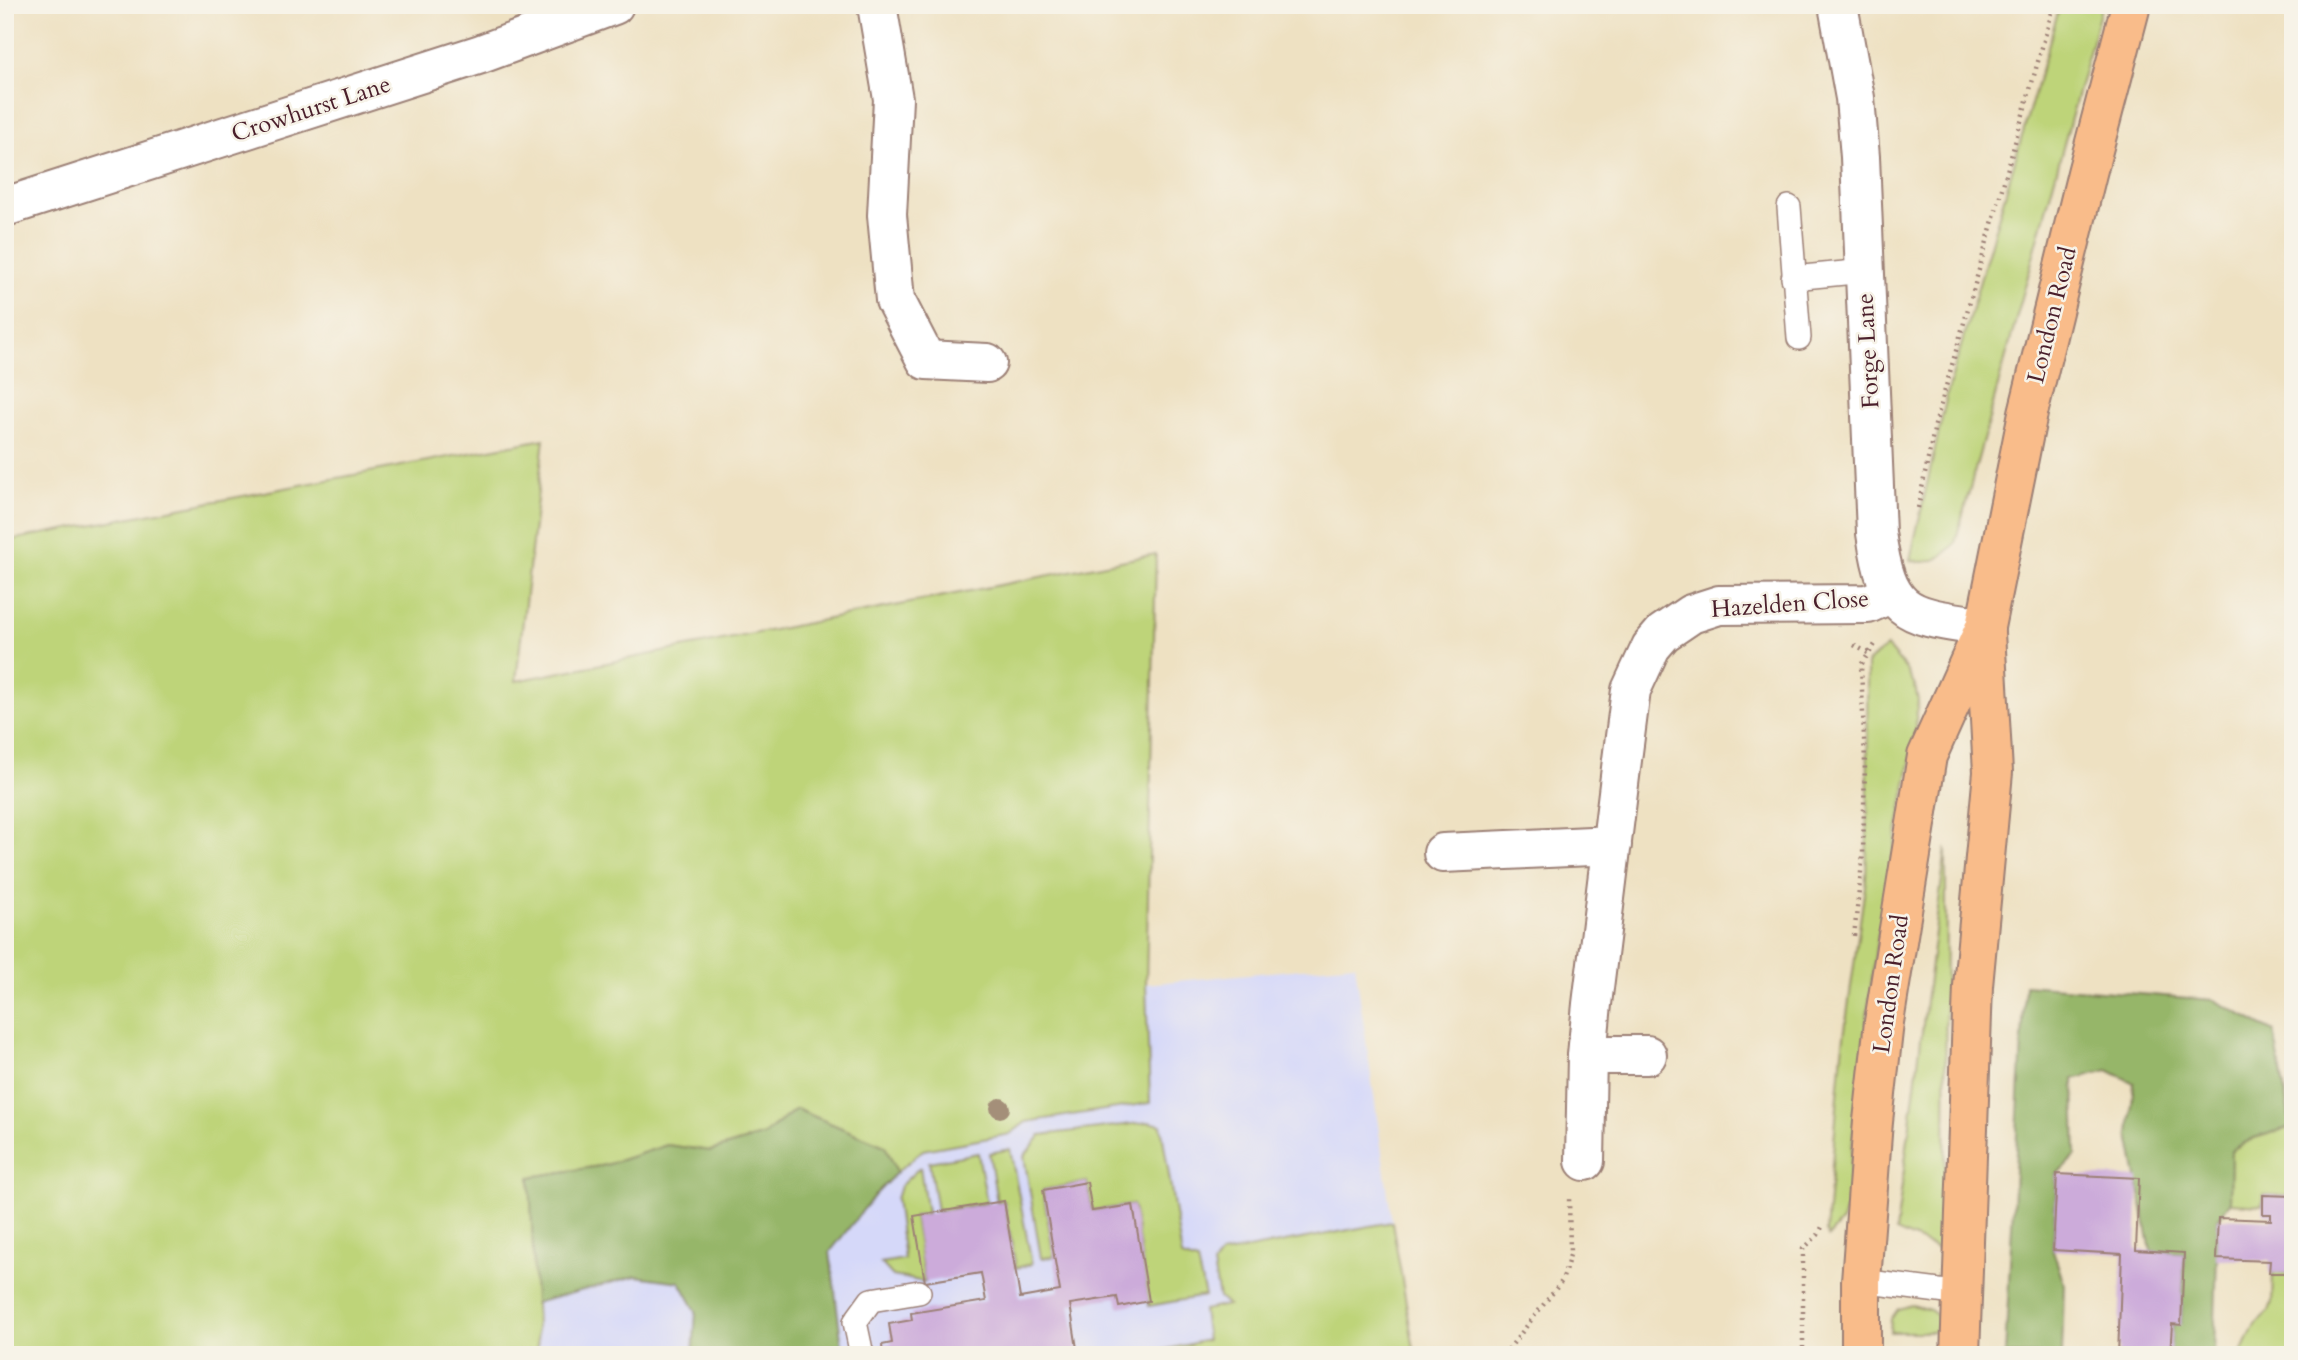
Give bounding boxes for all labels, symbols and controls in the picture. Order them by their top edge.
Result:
street label: Crowhurst Lane [227,68,395,150]
street label: London Road [2019,243,2085,387]
street label: Forge Lane [1848,292,1888,410]
street label: Hazelden Close [1710,582,1870,626]
street label: London Road [1865,912,1917,1055]

